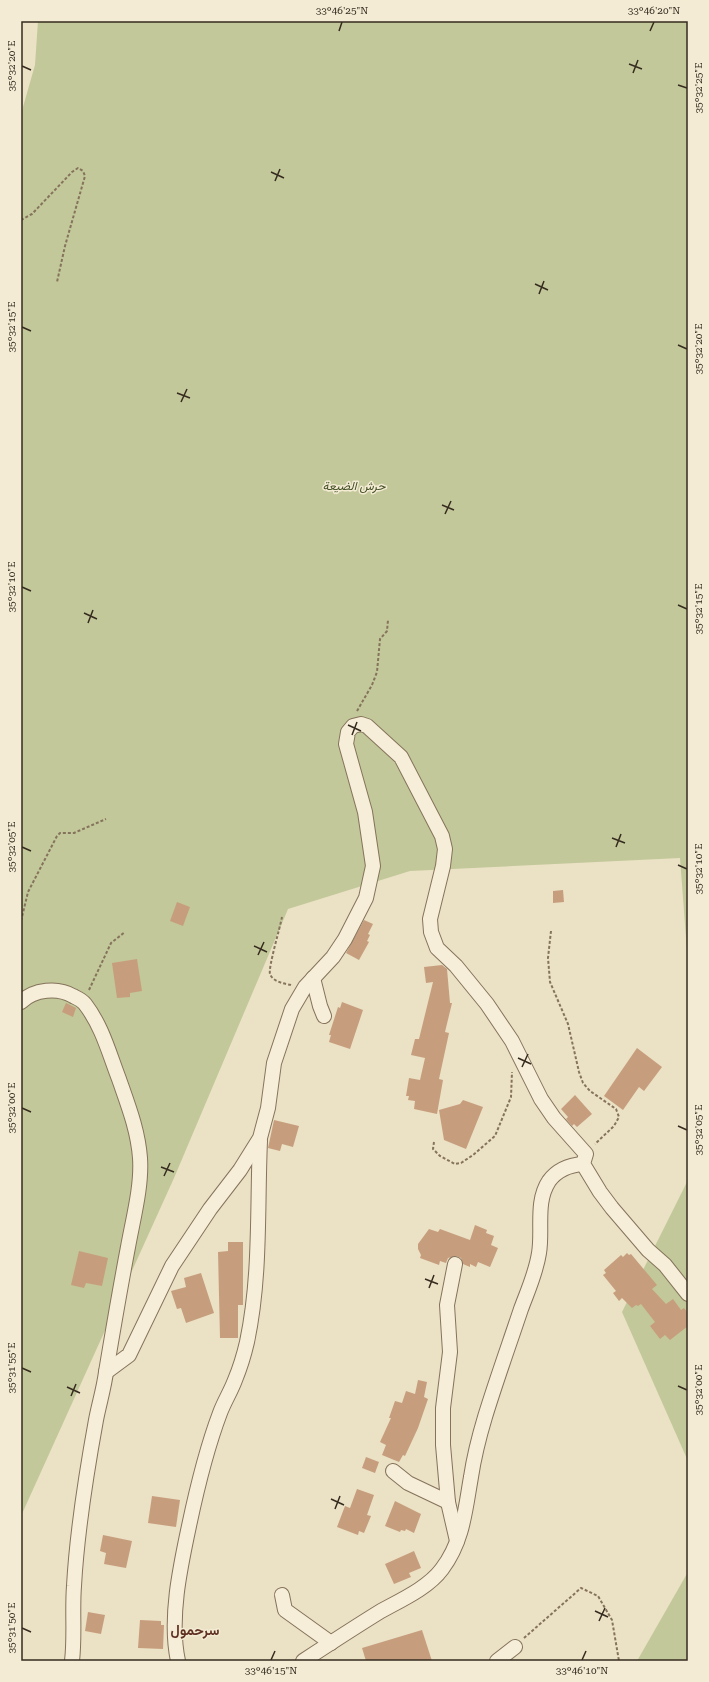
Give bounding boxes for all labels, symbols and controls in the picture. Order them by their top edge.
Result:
text: 33°46'25"N [316,5,368,16]
text: 33°46'20"N [628,5,680,16]
text: 35°32'20"E [6,40,17,92]
text: 35°32'25"E [693,62,704,114]
text: 35°32'15"E [6,301,17,353]
text: 35°32'20"E [693,323,704,375]
park label: حرش الضيعة [323,479,386,494]
text: 35°32'10"E [6,561,17,613]
text: 35°32'15"E [693,583,704,635]
text: 35°32'05"E [6,821,17,873]
text: 35°32'10"E [693,843,704,895]
text: 35°32'00"E [6,1082,17,1134]
text: 35°32'05"E [693,1104,704,1156]
text: 35°31'55"E [6,1342,17,1394]
text: 35°32'00"E [693,1364,704,1416]
text: 35°31'50"E [6,1602,17,1654]
district label: سرحمول [171,1622,219,1639]
text: 33°46'15"N [245,1665,297,1676]
text: 33°46'10"N [556,1665,608,1676]

